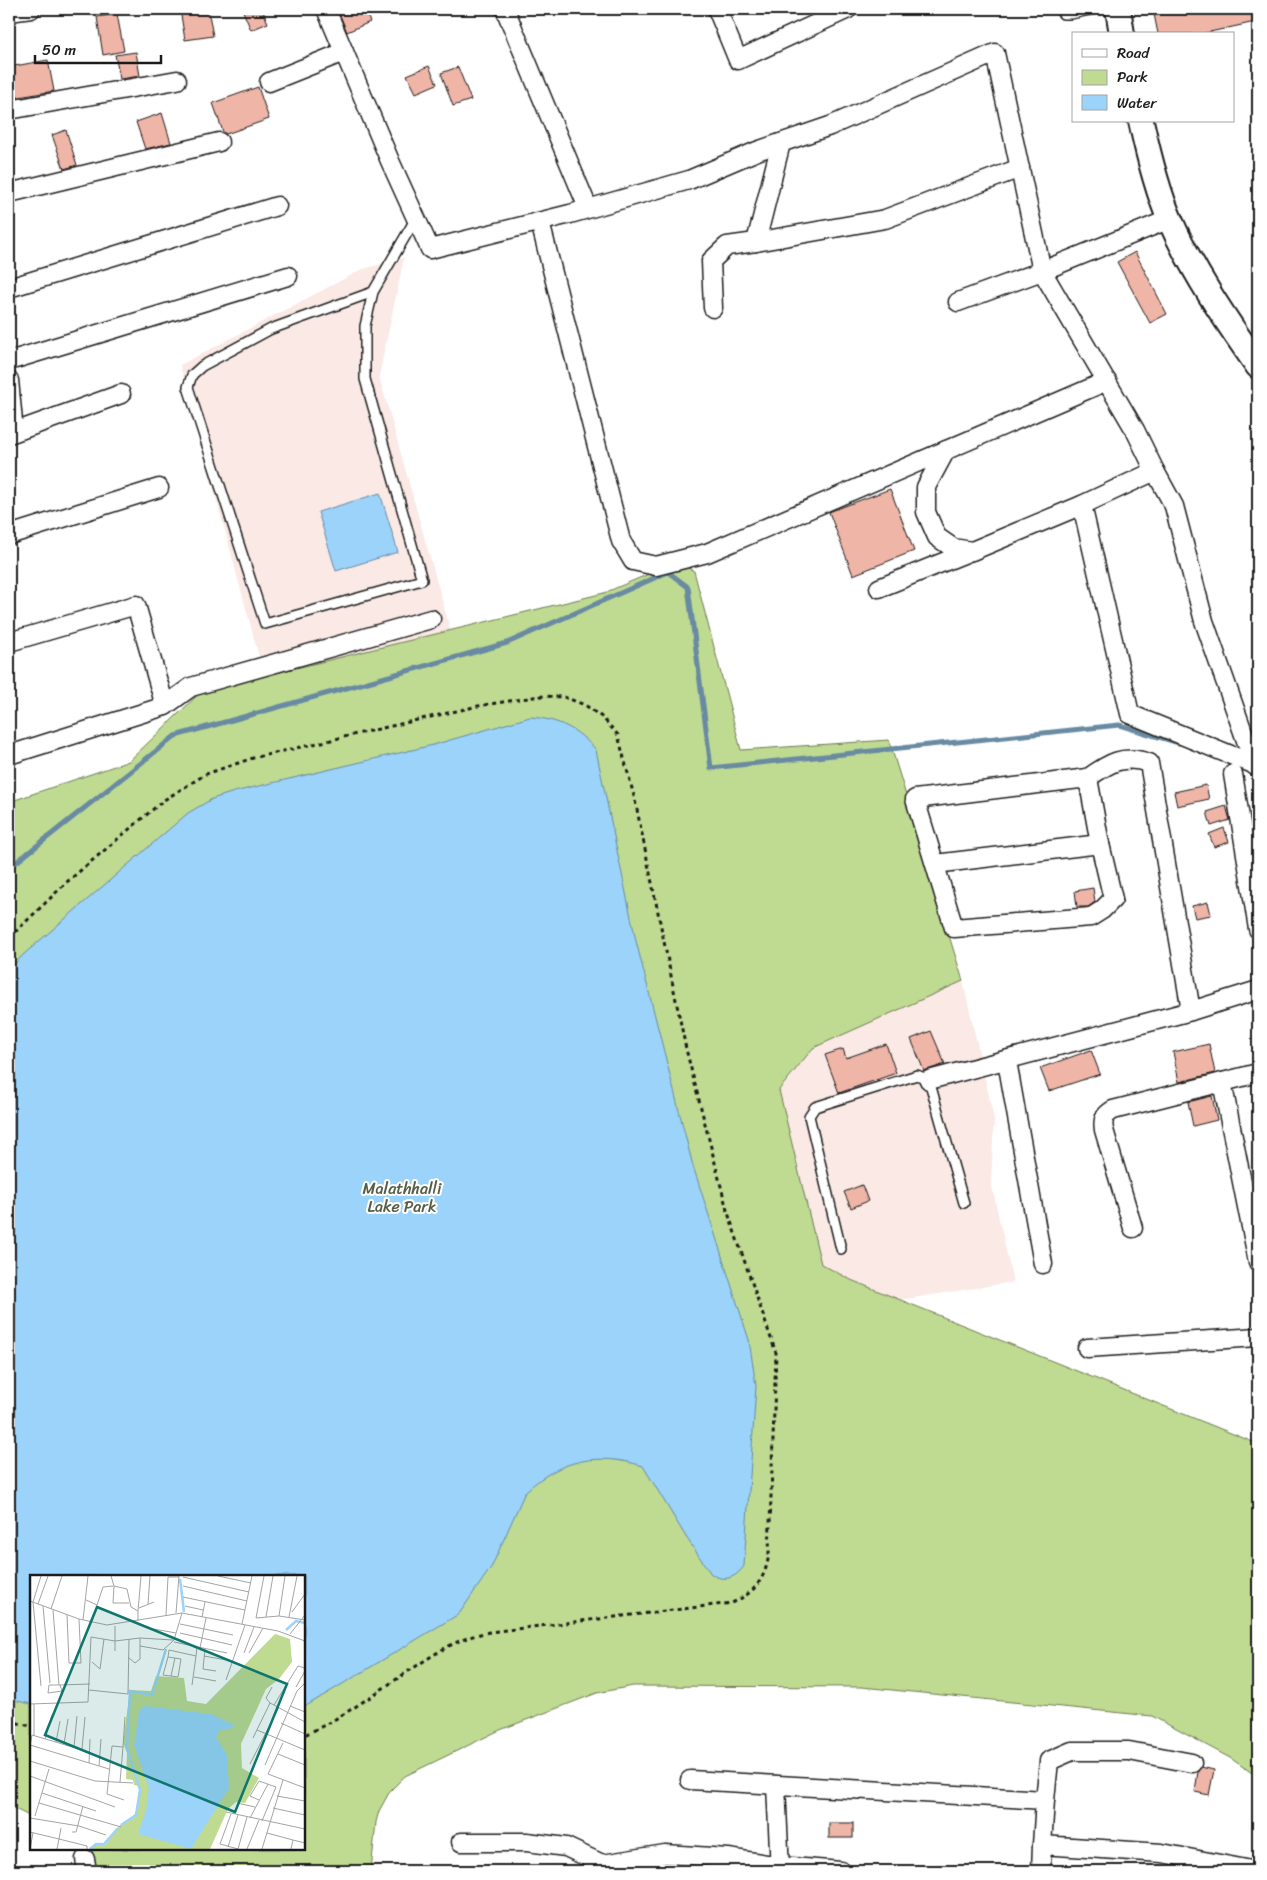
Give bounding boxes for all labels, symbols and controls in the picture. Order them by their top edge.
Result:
scale bar [35,32,161,64]
legend [1072,32,1234,122]
text: 50 m [42,37,77,63]
text: Road [1117,40,1150,66]
text: Park [1117,64,1148,90]
text: Water [1117,90,1157,116]
park label: Malathhalli Lake Park [362,1174,442,1221]
inset map [30,1575,305,1850]

